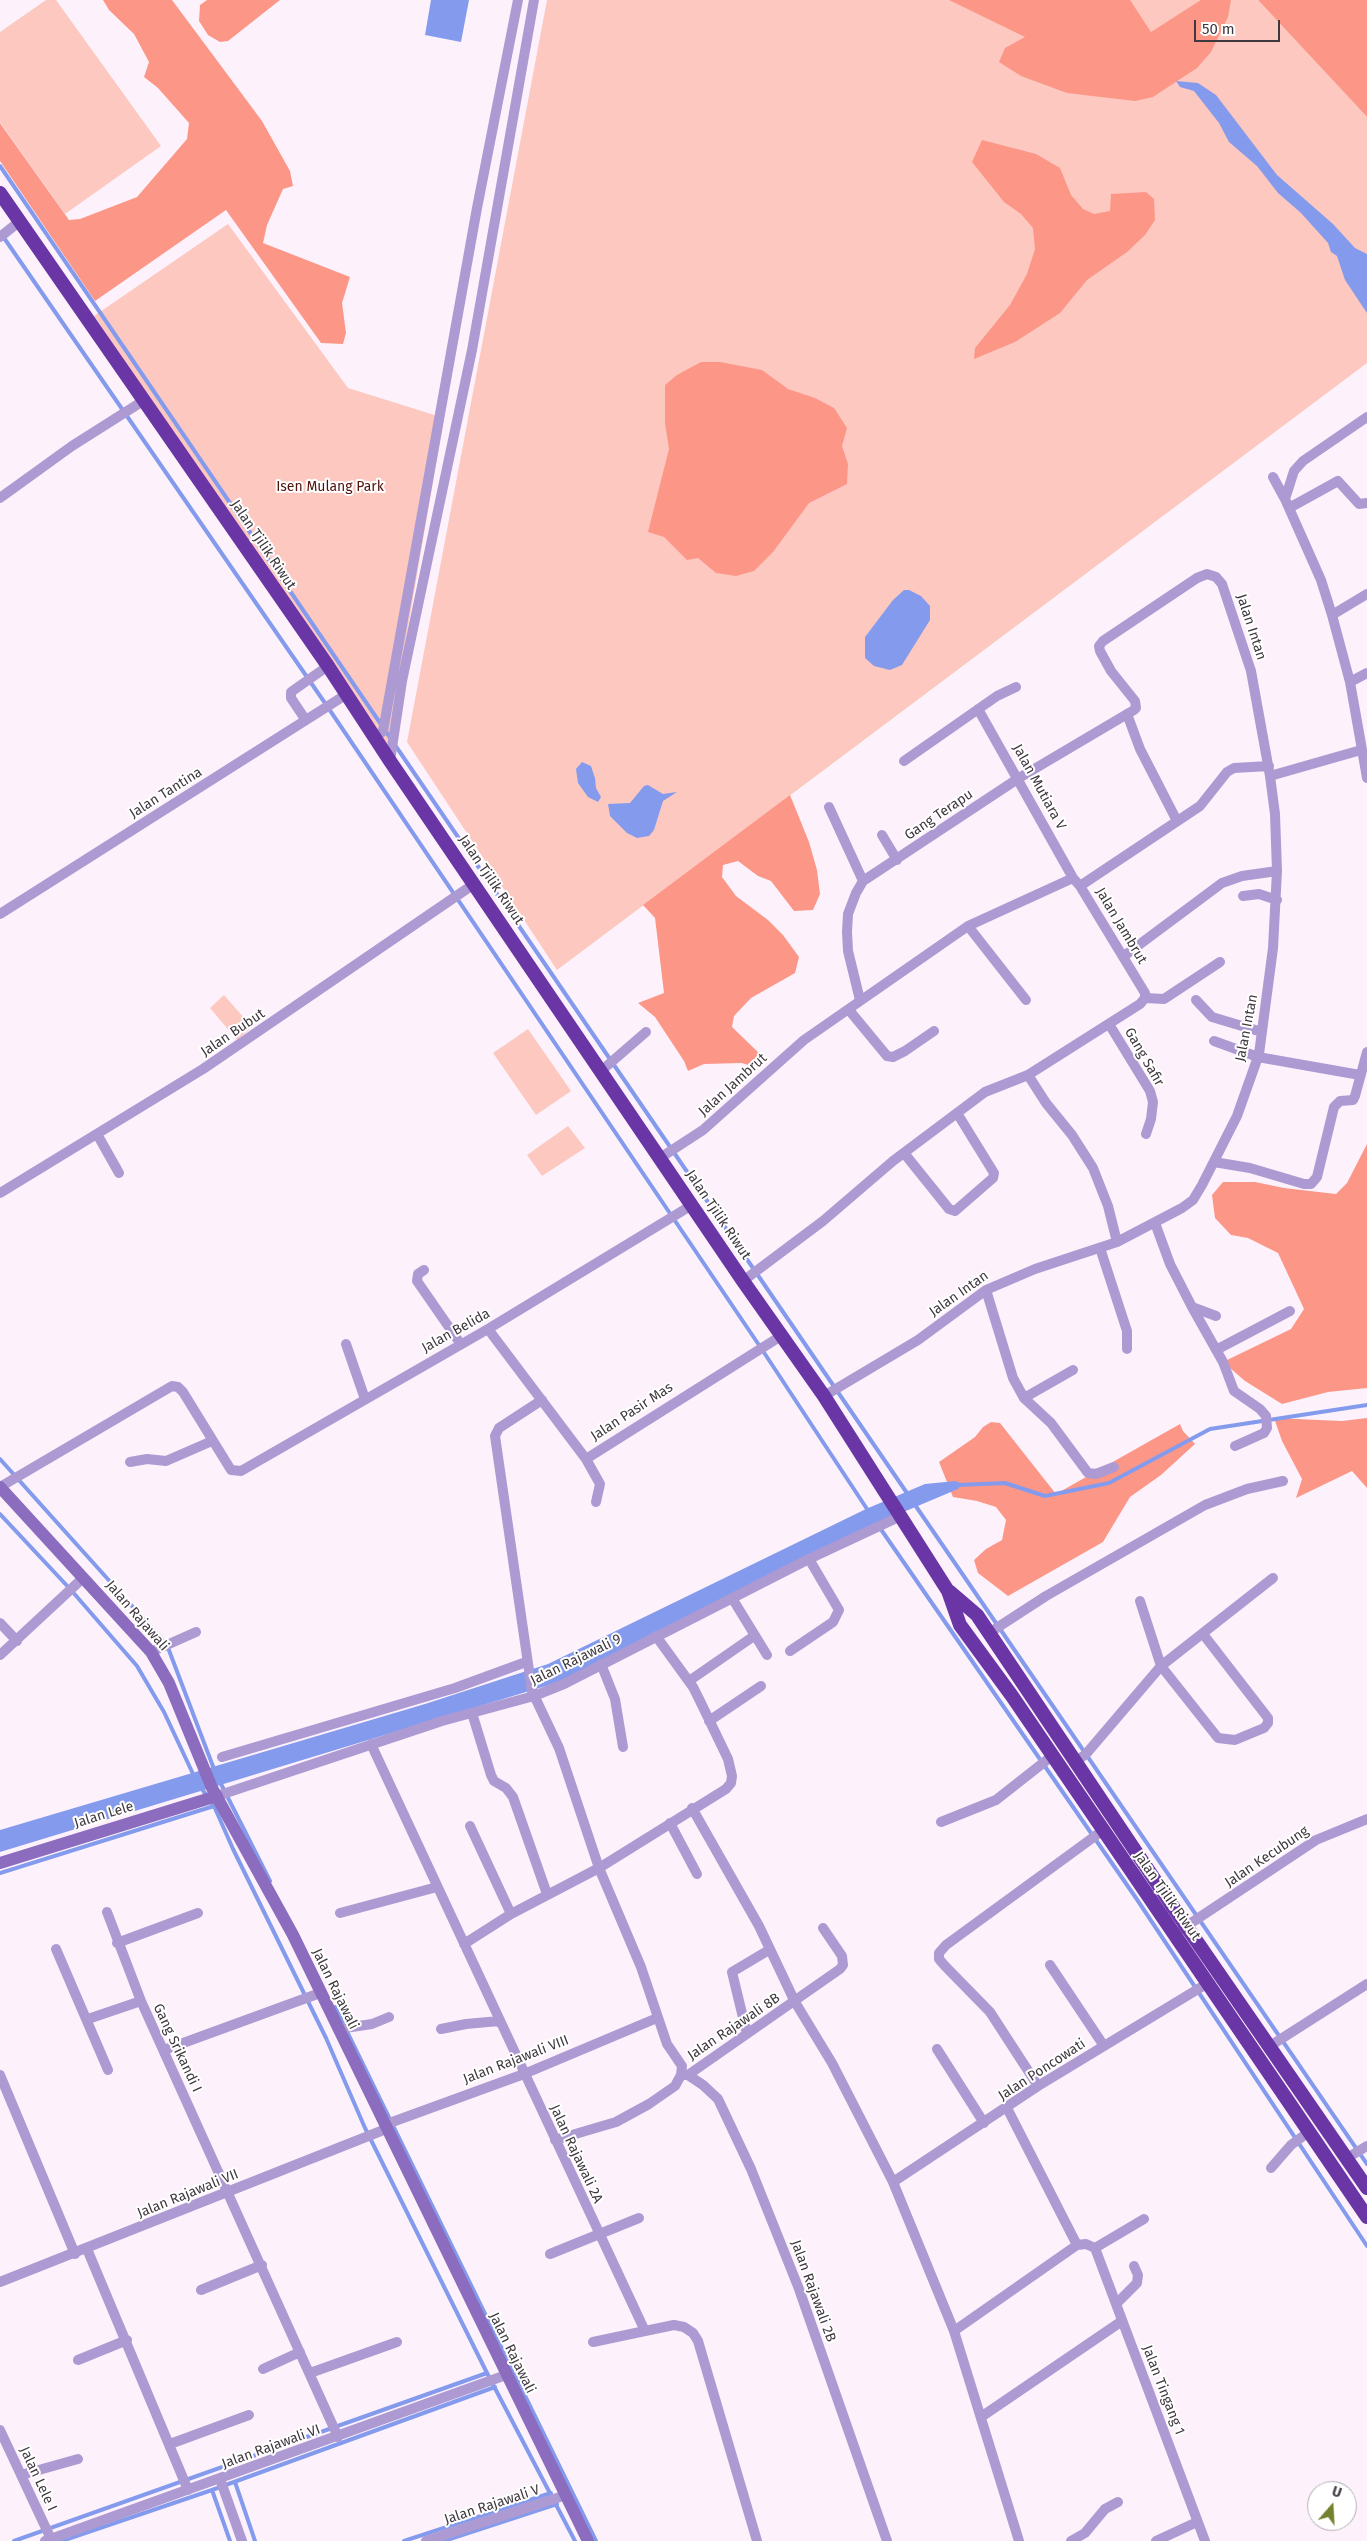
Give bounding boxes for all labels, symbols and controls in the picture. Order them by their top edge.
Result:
scale bar [1197,10,1283,42]
text: 50 m [1202,20,1235,38]
park label: Isen Mulang Park [276,479,384,495]
street label: Jalan Tjilik Riwut [227,497,299,593]
street label: Jalan Intan [1232,592,1270,662]
street label: Jalan Mutiara V [1009,741,1069,833]
street label: Jalan Tantina [127,764,205,822]
street label: Gang Terapu [902,786,976,844]
street label: Jalan Tjilik Riwut [455,832,527,928]
street label: Jalan Jambrut [1092,885,1150,967]
street label: Jalan Intan [1232,993,1262,1063]
street label: Jalan Bubut [198,1005,268,1061]
street label: Gang Safir [1121,1025,1167,1089]
street label: Jalan Jambrut [695,1050,771,1120]
street label: Jalan Tjilik Riwut [682,1167,754,1263]
street label: Jalan Intan [926,1267,992,1321]
street label: Jalan Belida [419,1305,493,1357]
street label: Jalan Pasir Mas [588,1379,676,1445]
street label: Jalan Rajawali [102,1577,172,1655]
street label: Jalan Rajawali 9 [528,1631,624,1689]
street label: Jalan Lele [72,1798,136,1832]
street label: Jalan Kecubung [1222,1823,1312,1891]
street label: Jalan Tjilik Riwut [1130,1848,1204,1944]
street label: Jalan Rajawali [308,1946,362,2032]
street label: Jalan Rajawali 8B [685,1990,783,2064]
street label: Gang Srikandi I [149,2001,205,2095]
street label: Jalan Rajawali VIII [461,2032,571,2088]
street label: Jalan Poncowati [995,2036,1089,2104]
street label: Jalan Rajawali 2A [546,2102,606,2206]
street label: Jalan Rajawali VII [135,2166,241,2222]
street label: Jalan Rajawali 2B [787,2238,839,2344]
street label: Jalan Rajawali [485,2310,539,2396]
street label: Jalan Tingang 1 [1138,2343,1188,2437]
street label: Jalan Rajawali VI [219,2421,323,2473]
street label: Jalan Lele I [16,2444,60,2514]
north arrow [1307,2481,1357,2531]
street label: Jalan Rajawali V [442,2482,542,2528]
text: U [1330,2483,1344,2502]

